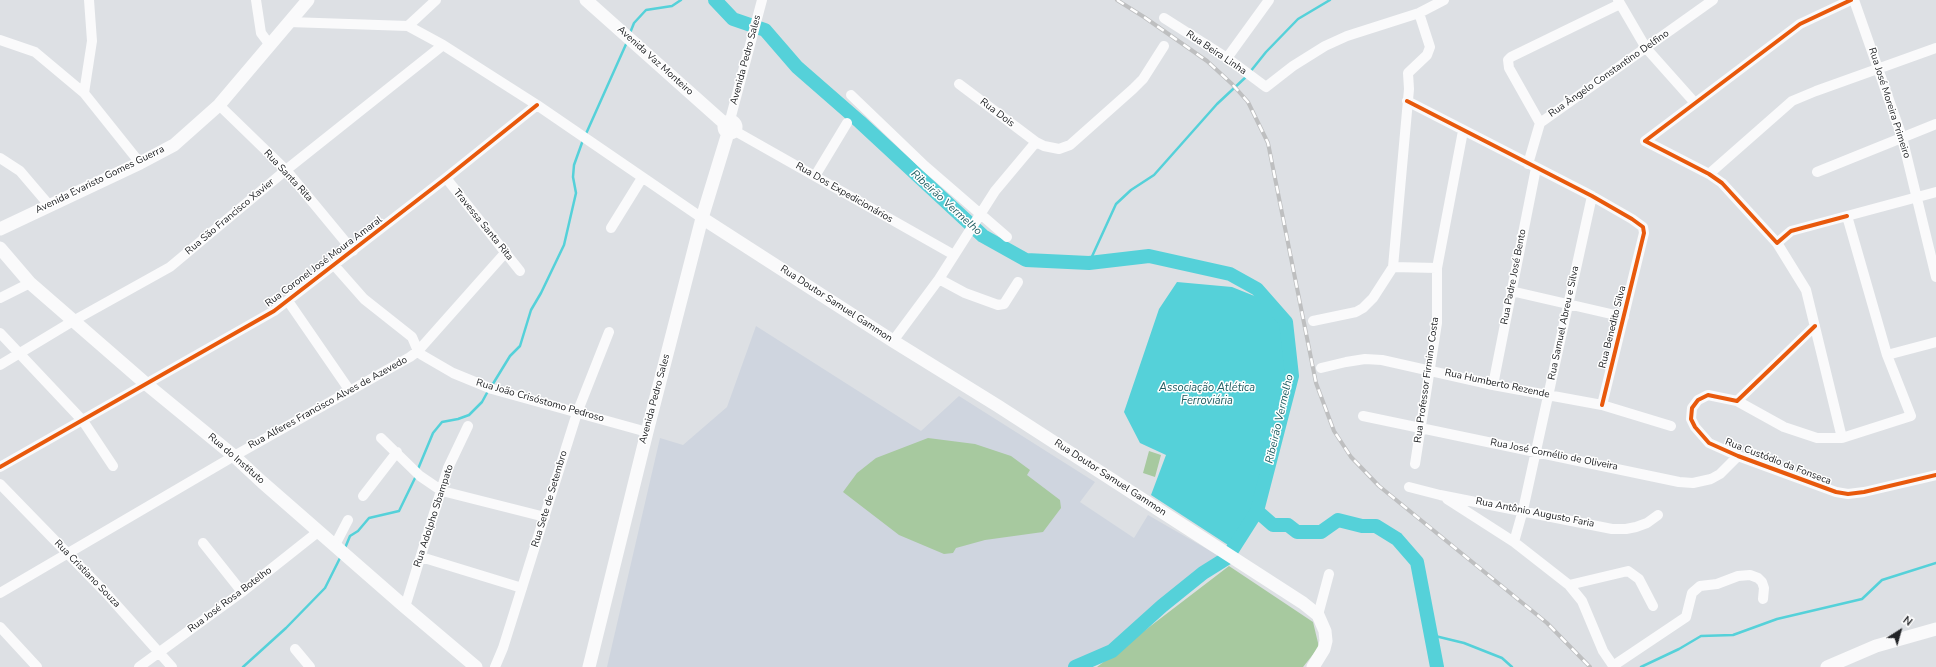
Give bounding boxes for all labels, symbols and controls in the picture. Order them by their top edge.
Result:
street label: Avenida Pedro Sales [728,14,764,106]
street label: Avenida Vaz Monteiro [615,24,695,98]
street label: Rua Beira Linha [1183,28,1249,78]
street label: Rua Ângelo Constantino Delfino [1546,28,1672,120]
street label: Rua José Moreira Primeiro [1865,46,1913,160]
street label: Rua Dois [977,96,1017,130]
street label: Avenida Evaristo Gomes Guerra [33,143,167,217]
street label: Rua Santa Rita [261,148,315,204]
street label: Rua Dos Expedicionários [793,160,895,226]
water label: Ribeirão Vermelho [908,168,984,238]
street label: Rua São Francisco Xavier [183,176,277,258]
street label: Travessa Santa Rita [451,187,515,263]
street label: Rua Coronel José Moura Amaral [263,214,385,310]
street label: Rua Padre José Bento [1499,228,1529,326]
street label: Rua Doutor Samuel Gammon [778,263,894,345]
street label: Rua Samuel Abreu e Silva [1546,265,1582,381]
street label: Rua Benedito Silva [1597,284,1629,370]
street label: Rua Professor Firmino Costa [1412,316,1442,444]
street label: Avenida Pedro Sales [637,353,673,445]
street label: Rua Alferes Francisco Alves de Azevedo [246,354,410,452]
street label: Rua Humberto Rezende [1443,367,1551,401]
water label: Ribeirão Vermelho [1263,373,1297,465]
street label: Rua João Crisóstomo Pedroso [475,377,605,425]
water label: Associação Atlética Ferroviária [1159,381,1255,407]
street label: Rua do Instituto [205,431,267,487]
street label: Rua Custódio da Fonseca [1723,436,1833,488]
street label: Rua Doutor Samuel Gammon [1052,437,1168,519]
street label: Rua José Cornélio de Oliveira [1489,437,1619,473]
street label: Rua Sete de Setembro [530,449,570,549]
street label: Rua Adolpho Sbampato [412,463,456,569]
street label: Rua Antônio Augusto Faria [1475,496,1595,530]
street label: Rua Cristiano Souza [52,538,122,610]
street label: Rua José Rosa Botelho [186,565,274,635]
north arrow [1880,611,1920,651]
text: N [1900,613,1915,629]

